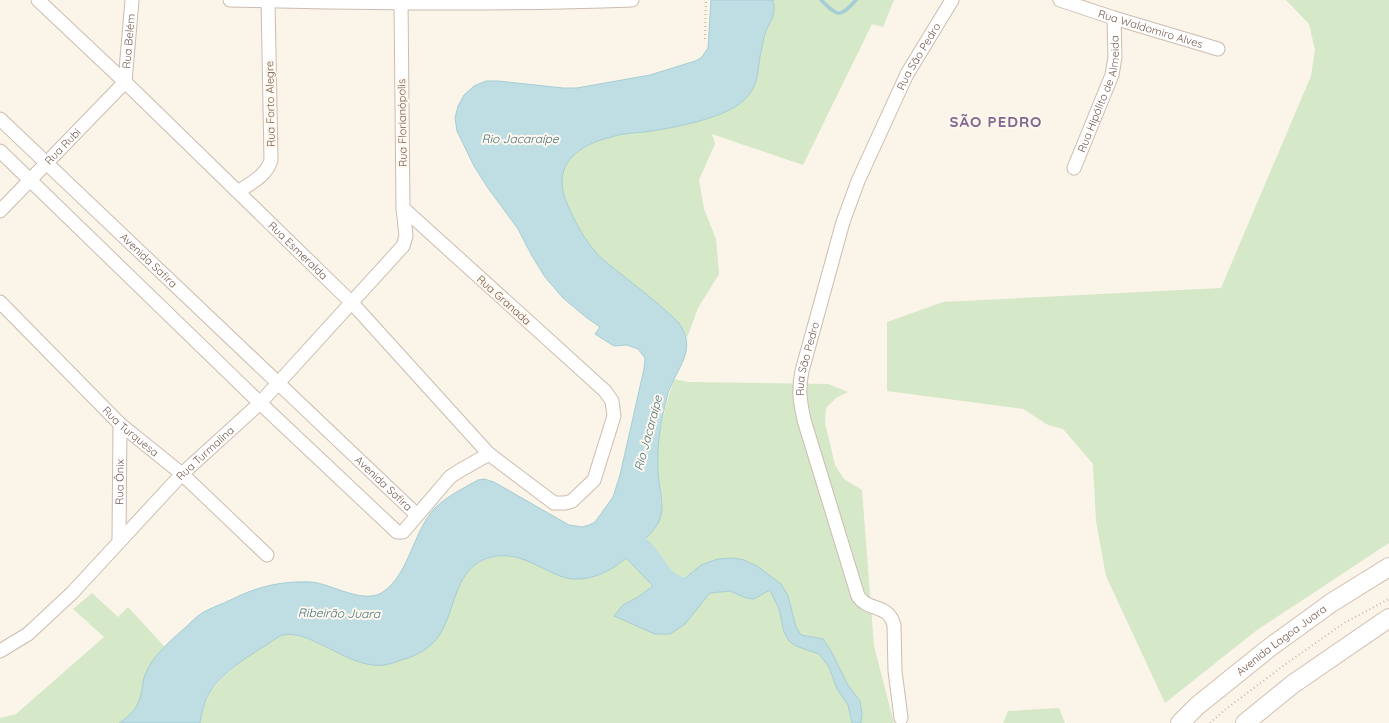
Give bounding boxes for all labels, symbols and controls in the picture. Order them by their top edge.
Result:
street label: Rua Waldomiro Alves [1096,6,1205,51]
street label: Rua Belém [119,13,138,69]
street label: Rua São Pedro [894,20,944,92]
street label: Rua Hipólito de Almeida [1074,35,1122,154]
street label: Rua Forto Alegre [262,61,278,147]
street label: Rua Florianópolis [394,79,410,167]
district label: SÃO PEDRO [949,112,1043,131]
street label: Rua Rubi [42,125,84,168]
water label: Rio Jacaraípe [481,131,560,146]
street label: Rua Esmeralda [265,218,331,282]
street label: Avenida Safira [117,230,180,291]
street label: Rua Granada [474,272,534,328]
street label: Rua São Pedro [793,320,822,396]
water label: Rio Jacaraípe [631,393,666,472]
street label: Rua Turquesa [100,403,162,459]
street label: Rua Turmalina [173,423,237,483]
street label: Avenida Safira [352,453,415,514]
street label: Rua Ônix [112,459,127,505]
street label: Avenida Lagoa Juara [1233,602,1329,679]
water label: Ribeirão Juara [298,605,381,621]

